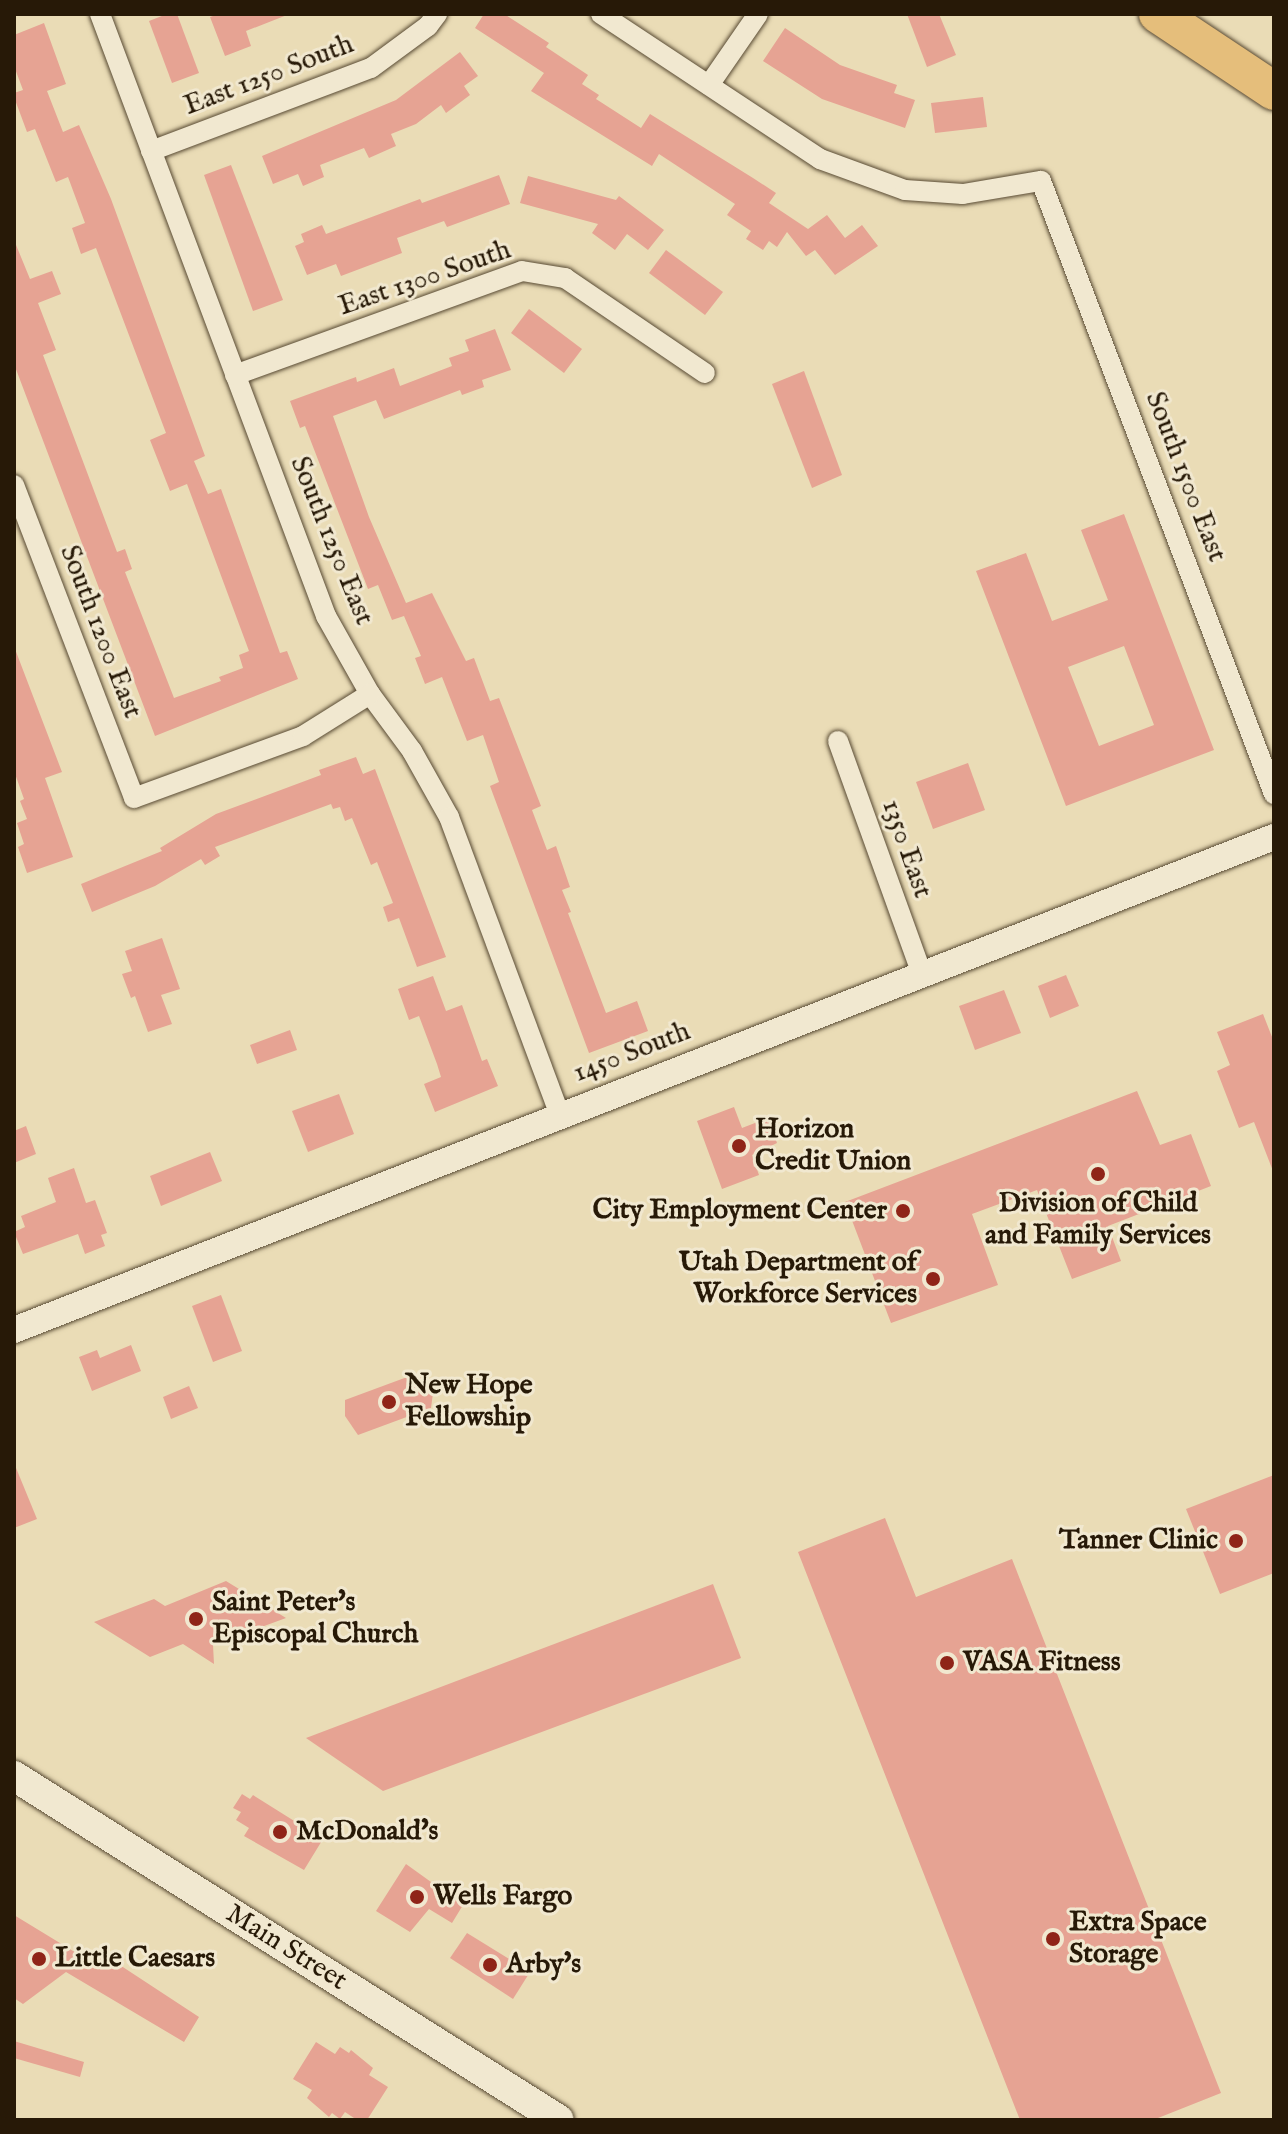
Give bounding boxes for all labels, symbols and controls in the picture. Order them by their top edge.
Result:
street label: East 1250 South [180,28,358,124]
street label: East 1300 South [334,234,516,324]
street label: South 1500 East [1137,387,1233,567]
street label: South 1250 East [282,452,380,630]
street label: South 1200 East [52,541,148,723]
street label: 1350 East [874,795,938,903]
street label: 1450 South [569,1015,695,1091]
place label: Horizon Credit Union [755,1113,911,1179]
marker: Horizon Credit Union [730,1137,748,1155]
marker: Division of Child and Family Services [1089,1165,1107,1183]
place label: Division of Child and Family Services [985,1187,1211,1253]
place label: City Employment Center [593,1194,887,1228]
marker: City Employment Center [894,1202,912,1220]
place label: Utah Department of Workforce Services [679,1246,917,1312]
marker: Utah Department of Workforce Services [924,1270,942,1288]
place label: New Hope Fellowship [405,1369,533,1435]
marker: New Hope Fellowship [380,1393,398,1411]
place label: Tanner Clinic [1059,1524,1218,1558]
marker: Tanner Clinic [1225,1530,1247,1552]
place label: Saint Peter's Episcopal Church [212,1586,418,1652]
marker: Saint Peter's Episcopal Church [187,1610,205,1628]
place label: VASA Fitness [963,1646,1121,1680]
marker: VASA Fitness [938,1654,956,1672]
place label: McDonald's [296,1815,438,1849]
marker: McDonald's [271,1823,289,1841]
place label: Wells Fargo [433,1880,572,1914]
marker: Wells Fargo [408,1888,426,1906]
street label: Main Street [219,1898,353,1998]
place label: Extra Space Storage [1069,1906,1207,1972]
marker: Extra Space Storage [1044,1930,1062,1948]
place label: Little Caesars [55,1942,215,1976]
place label: Arby's [506,1948,581,1982]
marker: Little Caesars [30,1950,48,1968]
marker: Arby's [481,1956,499,1974]

